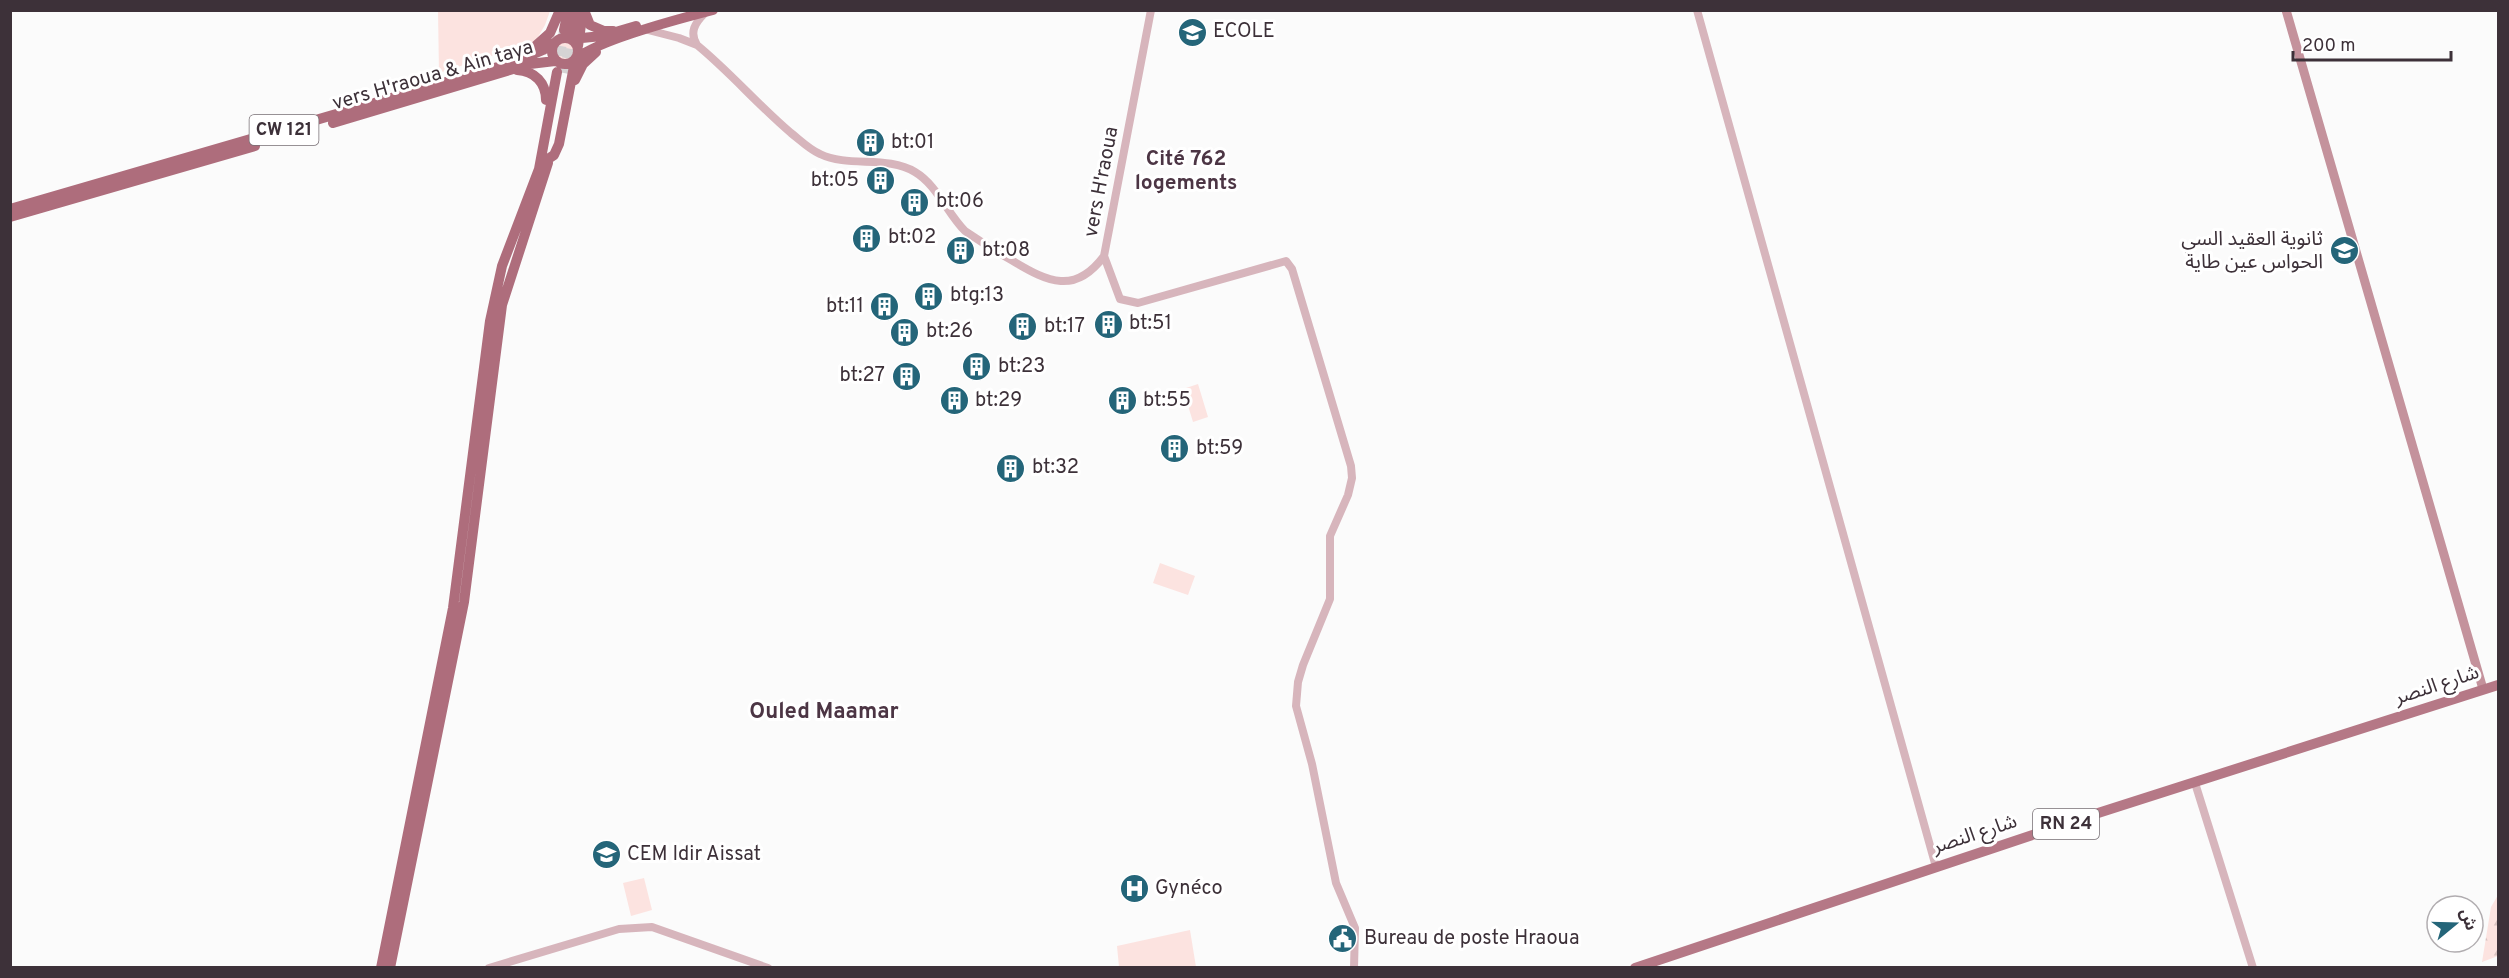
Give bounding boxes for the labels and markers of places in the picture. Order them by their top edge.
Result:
school or university icon: ECOLE [1176,16,1208,48]
place label: ECOLE [1213,19,1275,45]
building icon: bt:01 [854,127,886,159]
place label: bt:01 [891,130,934,156]
building icon: bt:05 [864,165,896,197]
place label: bt:05 [811,168,859,194]
building icon: bt:06 [899,186,931,218]
place label: bt:06 [936,189,984,215]
building icon: bt:02 [851,222,883,254]
place label: bt:02 [888,225,936,251]
place label: ثانوية العقيد السي الحواس عين طاية [2181,227,2323,276]
building icon: bt:08 [945,235,977,267]
school or university icon: ثانوية العقيد السي الحواس عين طاية [2328,235,2360,267]
place label: bt:08 [982,238,1030,264]
building icon: btg:13 [913,280,945,312]
place label: btg:13 [950,283,1004,309]
building icon: bt:11 [869,291,901,323]
place label: bt:11 [826,294,864,320]
building icon: bt:51 [1092,308,1124,340]
building icon: bt:17 [1007,311,1039,343]
place label: bt:51 [1129,311,1172,337]
place label: bt:17 [1044,314,1085,340]
building icon: bt:26 [889,316,921,348]
place label: bt:26 [926,319,973,345]
building icon: bt:23 [961,351,993,383]
place label: bt:23 [998,354,1045,380]
building icon: bt:27 [890,360,922,392]
place label: bt:27 [839,363,885,389]
building icon: bt:29 [938,385,970,417]
building icon: bt:55 [1106,385,1138,417]
place label: bt:29 [975,388,1022,414]
place label: bt:55 [1143,388,1191,414]
building icon: bt:59 [1159,433,1191,465]
place label: bt:59 [1196,436,1243,462]
building icon: bt:32 [995,452,1027,484]
place label: bt:32 [1032,455,1079,481]
school or university icon: CEM Idir Aissat [590,839,622,871]
place label: CEM Idir Aissat [627,842,761,868]
hospital icon: Gynéco [1118,873,1150,905]
place label: Gynéco [1155,876,1223,902]
public building icon: Bureau de poste Hraoua [1327,923,1359,955]
place label: Bureau de poste Hraoua [1364,926,1579,952]

